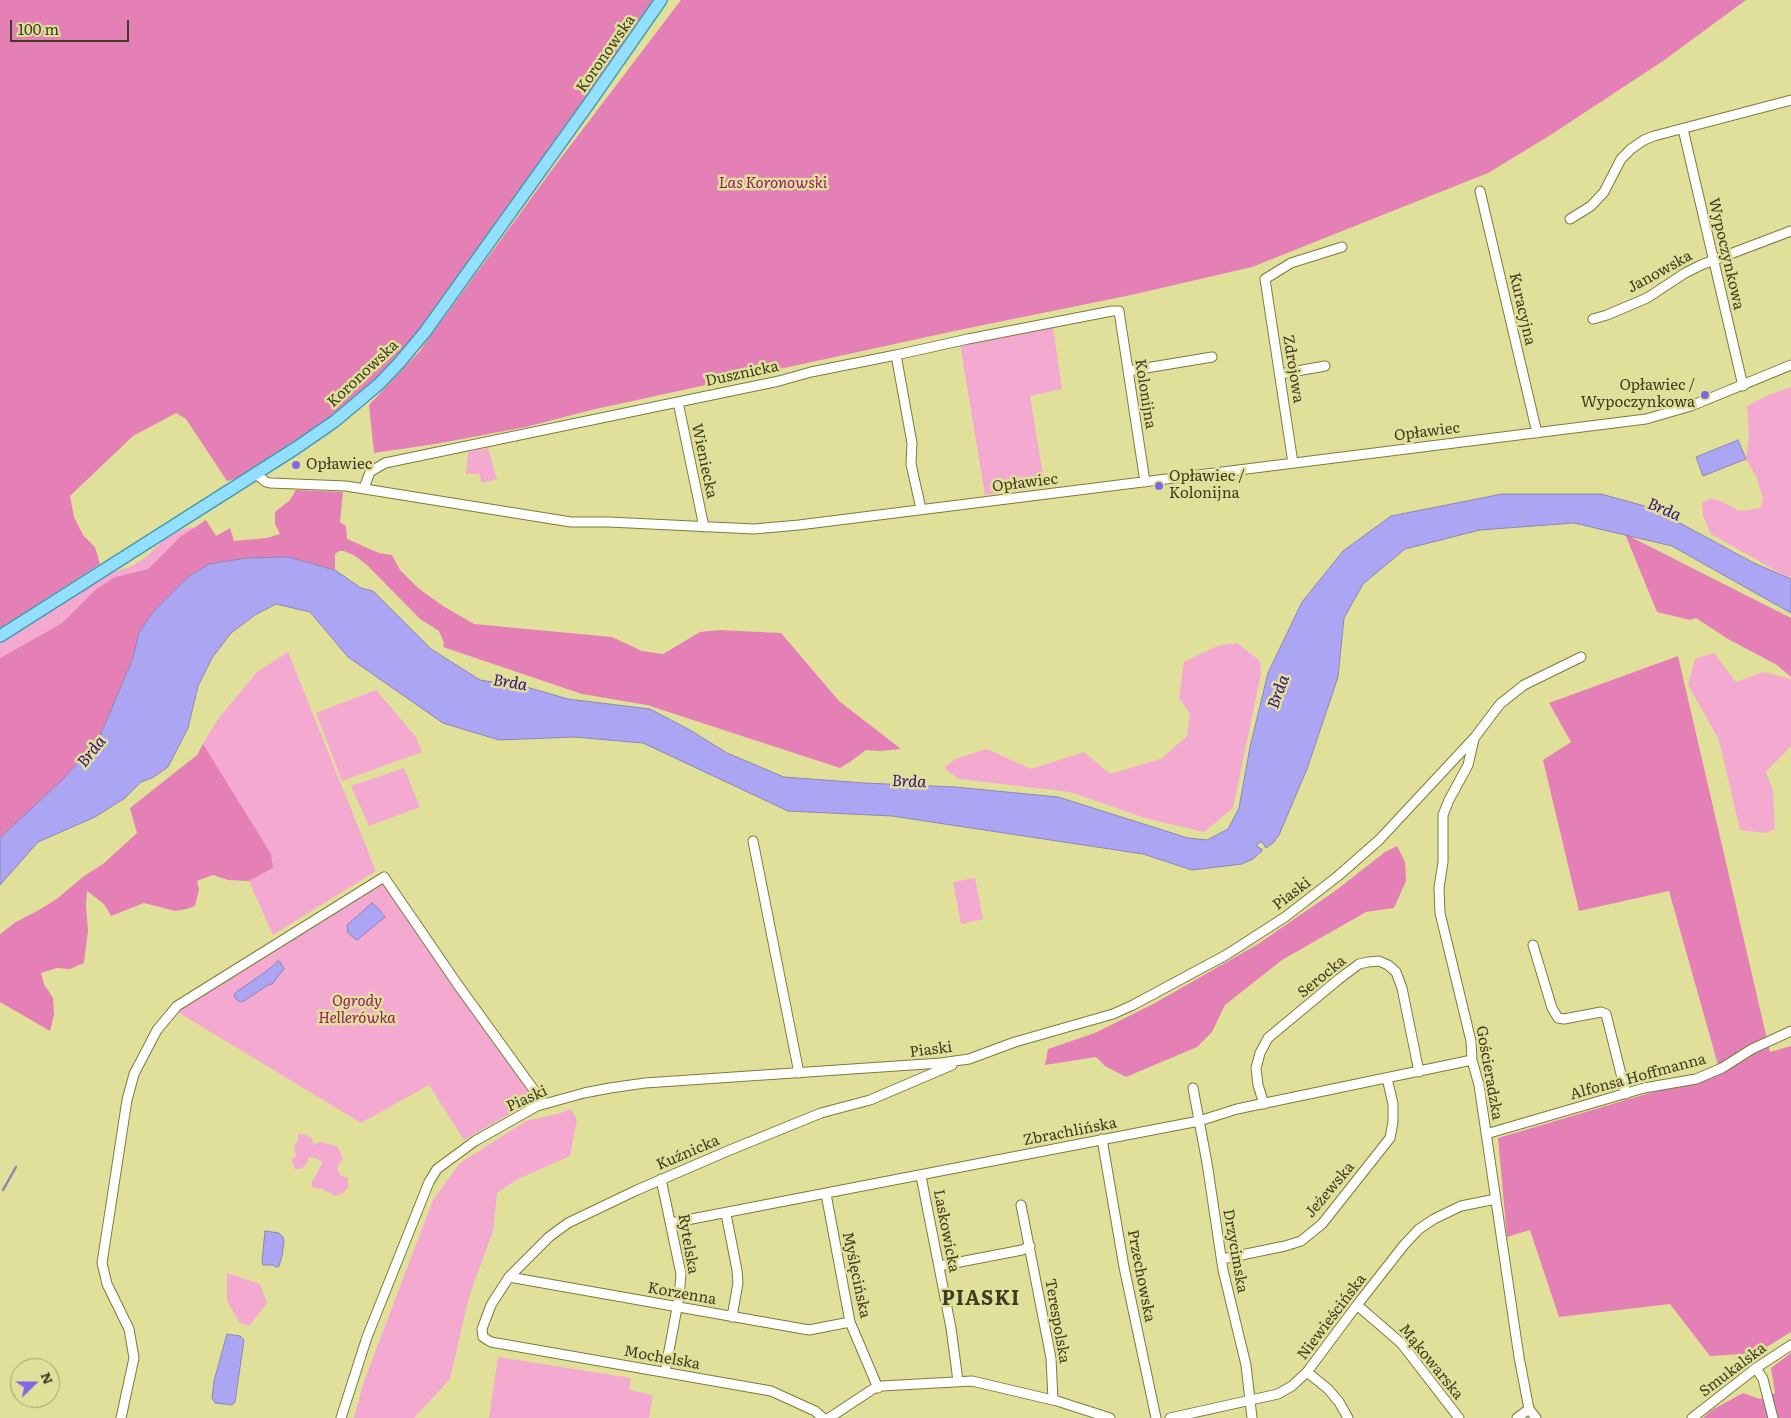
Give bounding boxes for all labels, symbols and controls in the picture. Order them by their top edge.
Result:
scale bar [12,10,131,42]
street label: Koronowska [573,12,639,96]
text: 100 m [18,17,59,40]
park label: Las Koronowski [719,175,827,193]
street label: Wypoczynkowa [1704,196,1748,312]
street label: Janowska [1625,247,1695,297]
street label: Kuracyjna [1505,271,1539,347]
street label: Zdrojowa [1279,334,1307,404]
street label: Koronowska [324,337,402,411]
street label: Dusznicka [704,357,780,391]
street label: Kolonijna [1131,358,1159,430]
place label: Opławiec / Wypoczynkowa [1581,377,1695,412]
marker: Opławiec / Wypoczynkowa [1699,389,1711,401]
street label: Opławiec [1393,419,1461,445]
street label: Wieniecka [687,422,721,500]
place label: Opławiec [306,456,372,474]
marker: Opławiec [290,459,302,471]
place label: Opławiec / Kolonijna [1169,468,1245,503]
street label: Opławiec [991,470,1059,496]
marker: Opławiec / Kolonijna [1153,480,1165,492]
water label: Brda [1644,495,1684,525]
water label: Brda [491,671,529,695]
water label: Brda [1264,672,1294,712]
water label: Brda [74,733,110,771]
water label: Brda [891,772,927,792]
street label: Piaski [1269,874,1315,914]
street label: Serocka [1294,952,1350,1002]
park label: Ogrody Hellerówka [318,993,396,1028]
street label: Gościeradzka [1472,1024,1506,1122]
street label: Piaski [909,1038,953,1062]
street label: Alfonsa Hoffmanna [1568,1050,1708,1104]
street label: Piaski [504,1082,550,1116]
street label: Zbrachlińska [1022,1114,1118,1150]
street label: Kuźnicka [654,1132,722,1174]
street label: Jeżewska [1302,1158,1358,1222]
street label: Laskowicka [929,1188,963,1274]
street label: Drzycimska [1219,1208,1251,1294]
street label: Rytelska [674,1212,702,1276]
street label: Przechowska [1123,1228,1159,1324]
street label: Myślęcińska [838,1230,874,1320]
street label: Niewieścińska [1294,1270,1370,1364]
street label: Terespolska [1041,1277,1073,1365]
street label: Korzenna [646,1279,718,1309]
district label: PIASKI [941,1287,1021,1311]
street label: Mąkowarska [1395,1320,1467,1404]
street label: Smukalska [1696,1339,1770,1401]
street label: Mochelska [622,1342,702,1374]
north arrow [10,1358,60,1408]
text: N [37,1369,59,1387]

